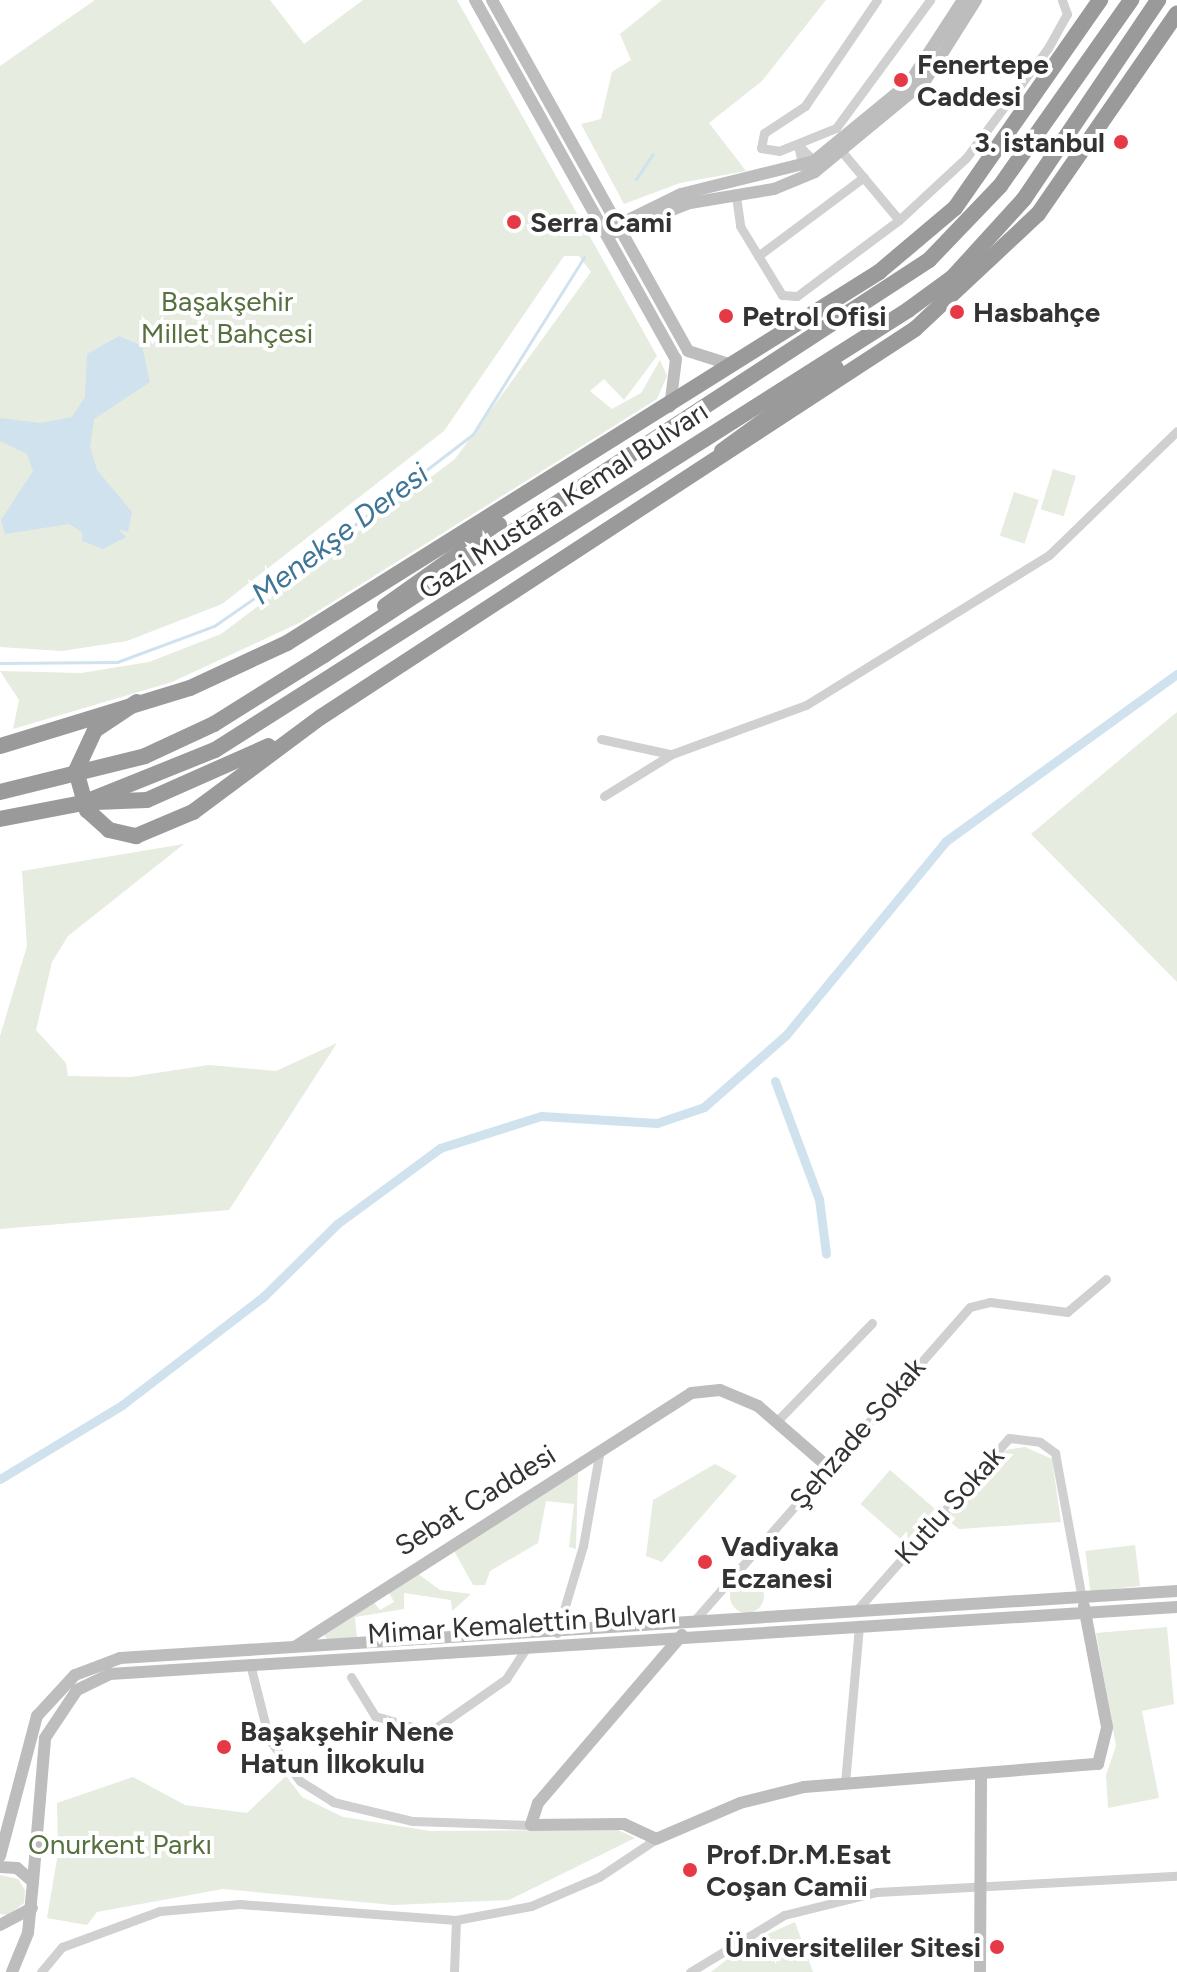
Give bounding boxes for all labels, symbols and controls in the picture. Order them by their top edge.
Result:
place label: Fenertepe Caddesi [917,47,1049,113]
marker: Fenertepe Caddesi [892,71,910,89]
place label: 3. istanbul [974,125,1105,159]
marker: 3. istanbul [1112,133,1130,151]
place label: Serra Cami [530,205,672,239]
marker: Serra Cami [505,213,523,231]
park label: Başakşehir Millet Bahçesi [141,284,313,350]
place label: Hasbahçe [973,295,1100,329]
place label: Petrol Ofisi [742,299,887,333]
marker: Hasbahçe [948,303,966,321]
marker: Petrol Ofisi [717,307,735,325]
street label: Gazi Mustafa Kemal Bulvarı [412,394,714,606]
water label: Menekşe Deresi [244,456,436,612]
street label: Şehzade Sokak [782,1351,932,1515]
street label: Sebat Caddesi [389,1437,561,1563]
street label: Kutlu Sokak [888,1439,1010,1571]
place label: Vadiyaka Eczanesi [721,1529,839,1595]
marker: Vadiyaka Eczanesi [696,1553,714,1571]
street label: Mimar Kemalettin Bulvarı [366,1595,678,1651]
place label: Başakşehir Nene Hatun İlkokulu [240,1714,454,1780]
marker: Başakşehir Nene Hatun İlkokulu [215,1738,233,1756]
park label: Onurkent Parkı [28,1827,212,1861]
place label: Prof.Dr.M.Esat Coşan Camii [706,1837,891,1903]
marker: Prof.Dr.M.Esat Coşan Camii [681,1861,699,1879]
place label: Üniversiteliler Sitesi [725,1930,981,1964]
marker: Üniversiteliler Sitesi [988,1938,1006,1956]

